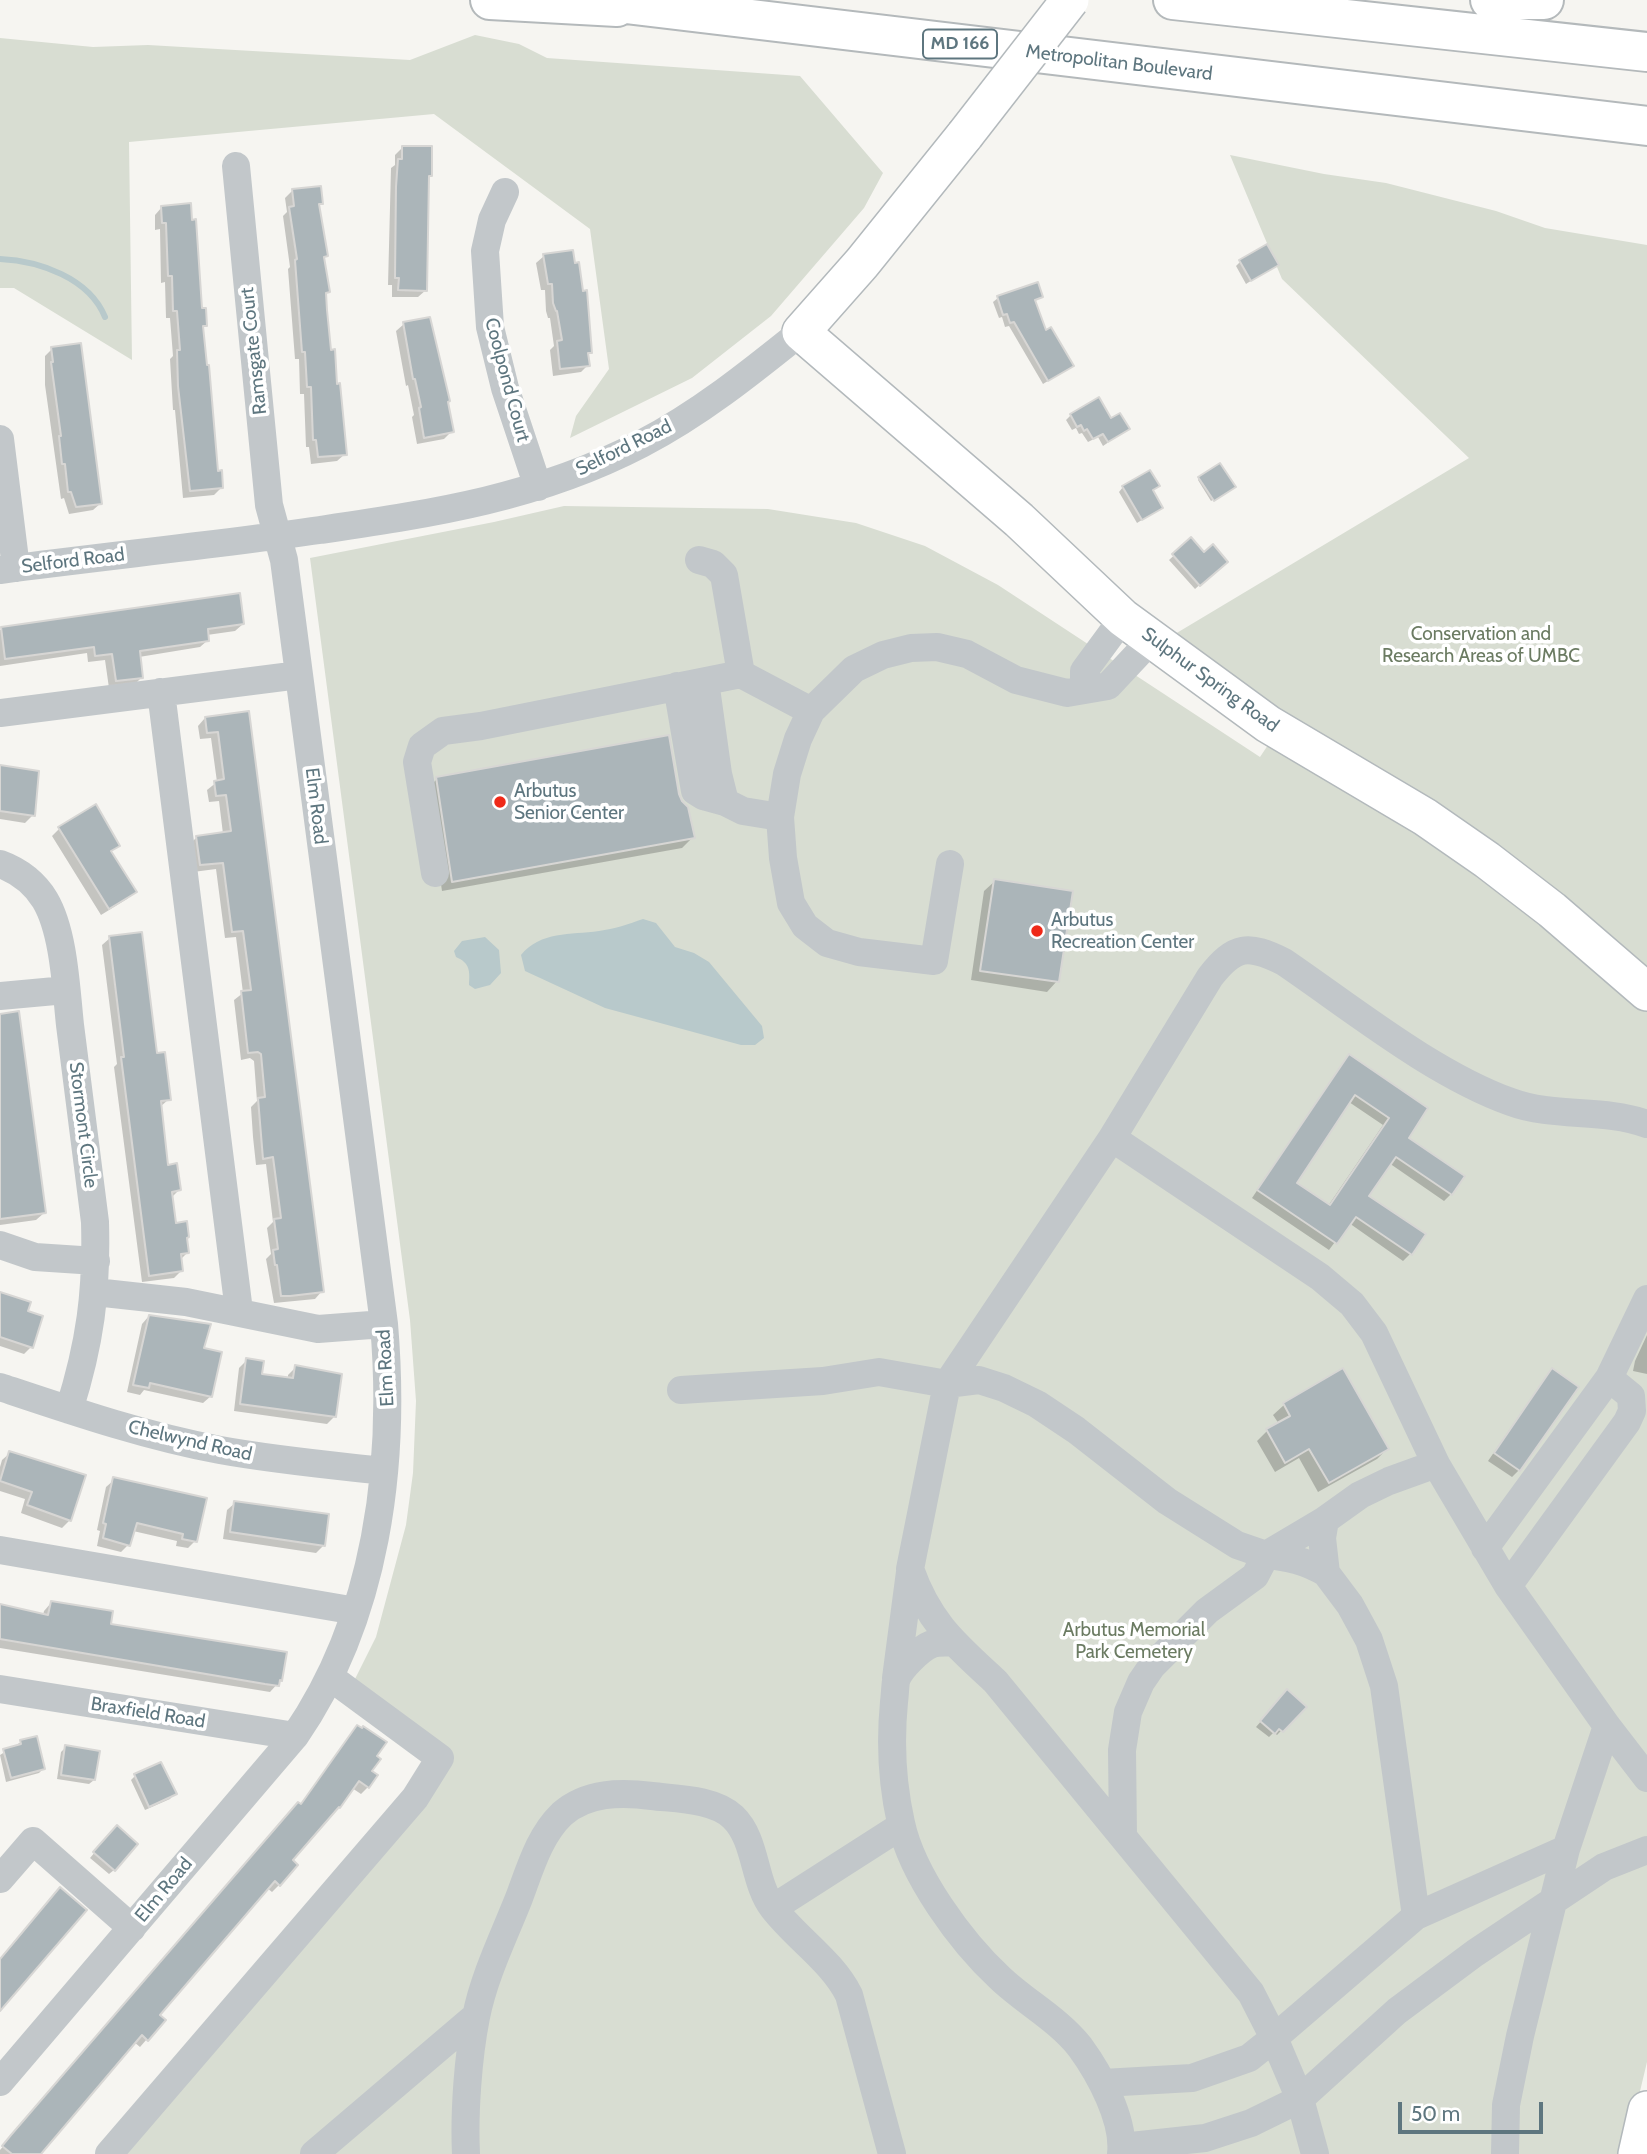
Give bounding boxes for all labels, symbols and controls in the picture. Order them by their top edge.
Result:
road number: MD 166 [923,29,997,58]
street label: Metropolitan Boulevard [1024,40,1214,86]
street label: Ramsgate Court [236,286,272,416]
street label: Coolpond Court [479,315,535,445]
street label: Selford Road [572,415,676,481]
street label: Selford Road [20,543,126,579]
street label: Sulphur Spring Road [1137,623,1283,737]
park label: Conservation and Research Areas of UMBC [1382,623,1580,667]
street label: Elm Road [300,766,332,846]
place label: Arbutus Senior Center [514,780,624,824]
marker: Arbutus Senior Center [492,794,508,810]
place label: Arbutus Recreation Center [1051,909,1194,953]
marker: Arbutus Recreation Center [1029,923,1045,939]
street label: Stormont Circle [64,1061,102,1189]
street label: Elm Road [373,1329,399,1407]
street label: Chelwynd Road [126,1416,254,1466]
park label: Arbutus Memorial Park Cemetery [1063,1619,1205,1663]
street label: Braxfield Road [89,1693,207,1733]
street label: Elm Road [130,1853,198,1927]
scale bar [1402,2088,1547,2132]
text: 50 m [1411,2101,1460,2126]

